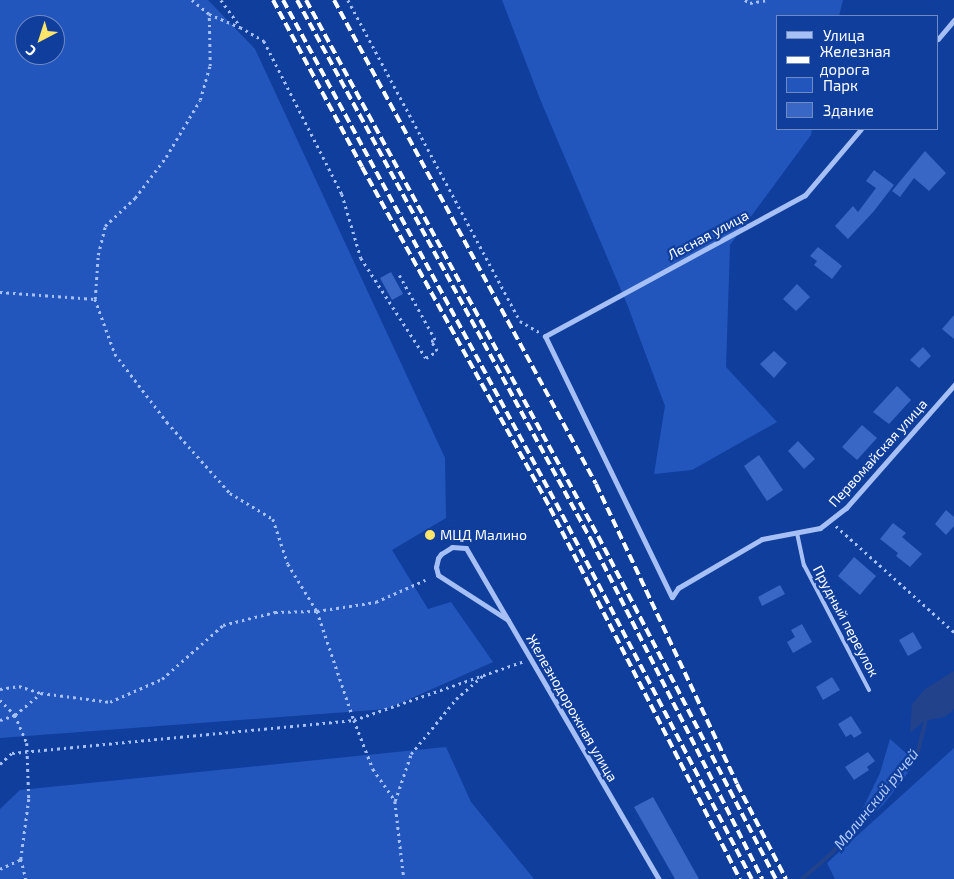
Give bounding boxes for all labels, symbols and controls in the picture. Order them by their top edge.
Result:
north arrow [15,15,65,65]
legend [776,15,939,130]
text: Улица [823,26,865,44]
text: С [22,42,39,60]
text: Железная дорога [820,42,891,78]
text: Парк [823,76,858,94]
text: Здание [823,101,874,119]
street label: Лесная улица [665,207,751,263]
street label: Первомайская улица [825,396,931,510]
place label: МЦД Малино [440,527,527,543]
marker: МЦД Малино [424,529,436,541]
street label: Прудный переулок [810,562,882,680]
street label: Железнодорожная улица [523,631,621,785]
water label: Малинский ручей [830,745,922,853]

